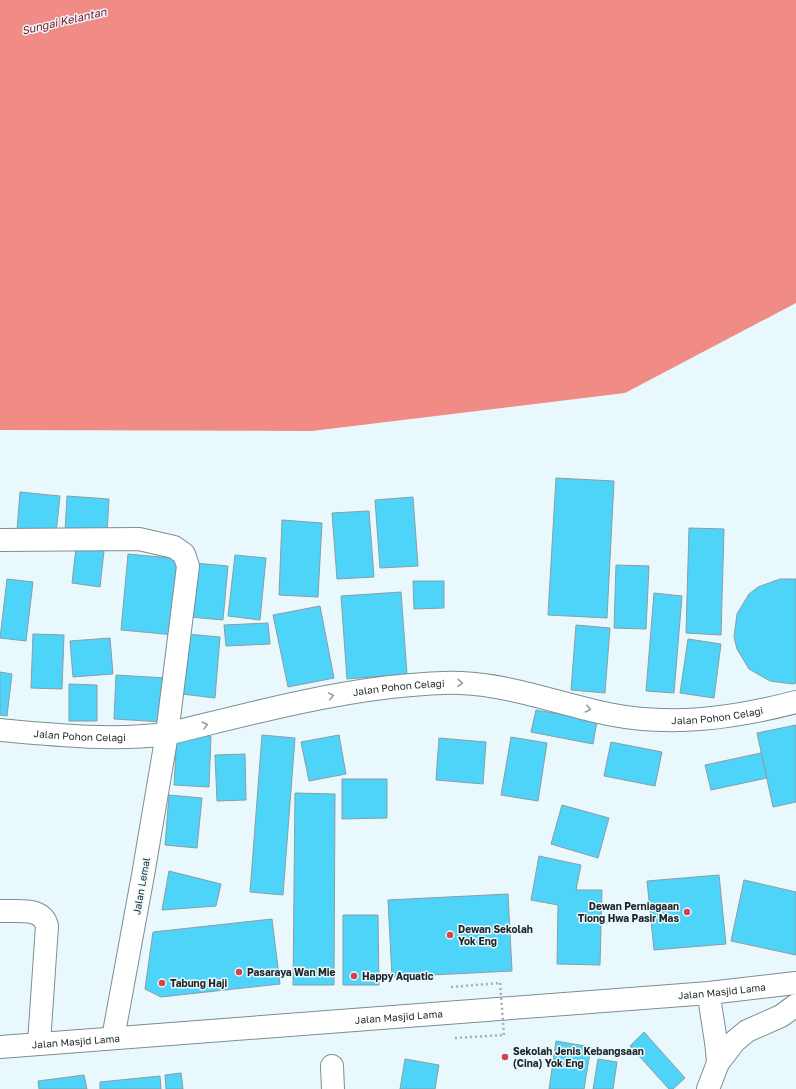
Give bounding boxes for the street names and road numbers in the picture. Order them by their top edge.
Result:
street label: Jalan Pohon Celagi [352,677,445,698]
street label: Jalan Pohon Celagi [671,704,764,726]
street label: Jalan Pohon Celagi [33,727,126,743]
street label: Jalan Lemal [130,856,152,916]
street label: Jalan Masjid Lama [677,981,766,1001]
street label: Jalan Masjid Lama [354,1007,443,1026]
street label: Jalan Masjid Lama [31,1032,120,1051]

